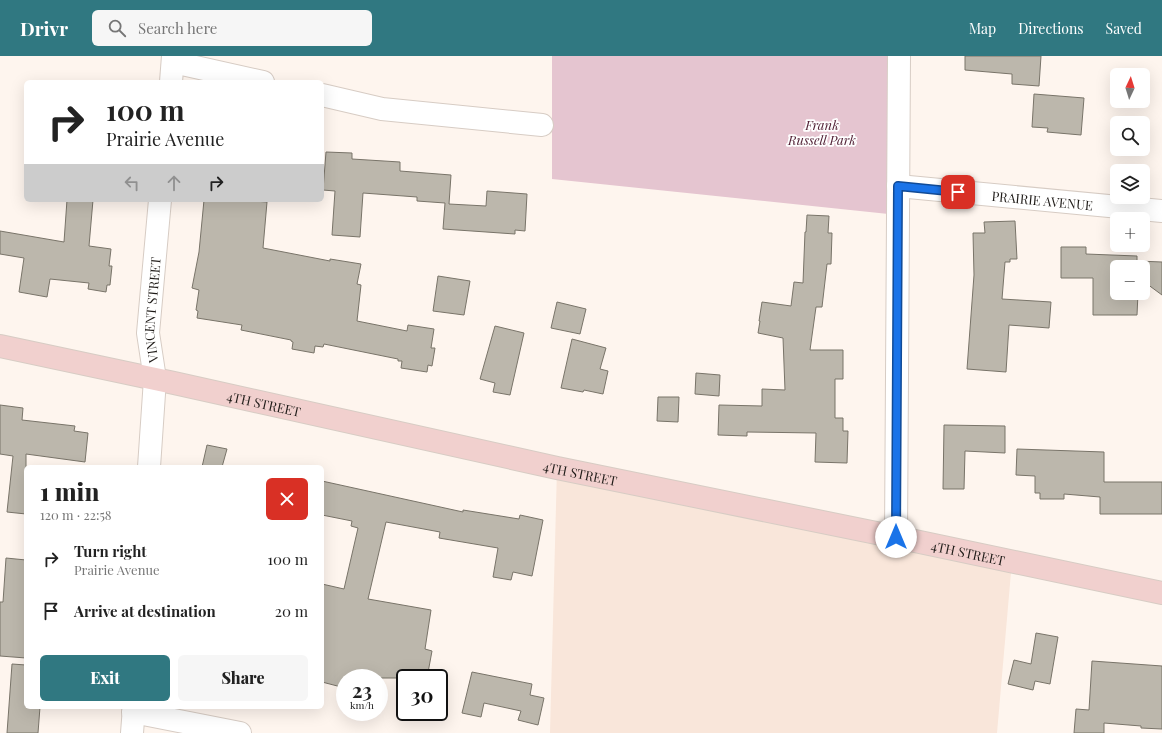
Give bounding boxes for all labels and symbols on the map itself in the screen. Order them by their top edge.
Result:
north arrow [1110,68,1150,108]
park label: Frank Russell Park [787,116,856,148]
pin [941,175,975,209]
street label: PRAIRIE AVENUE [991,186,1094,213]
street label: VINCENT STREET [139,256,163,365]
street label: 4TH STREET [225,387,302,419]
street label: 4TH STREET [542,457,619,489]
position arrow [875,516,917,558]
street label: 4TH STREET [930,536,1007,568]
speed limit sign: 30 [396,669,448,721]

